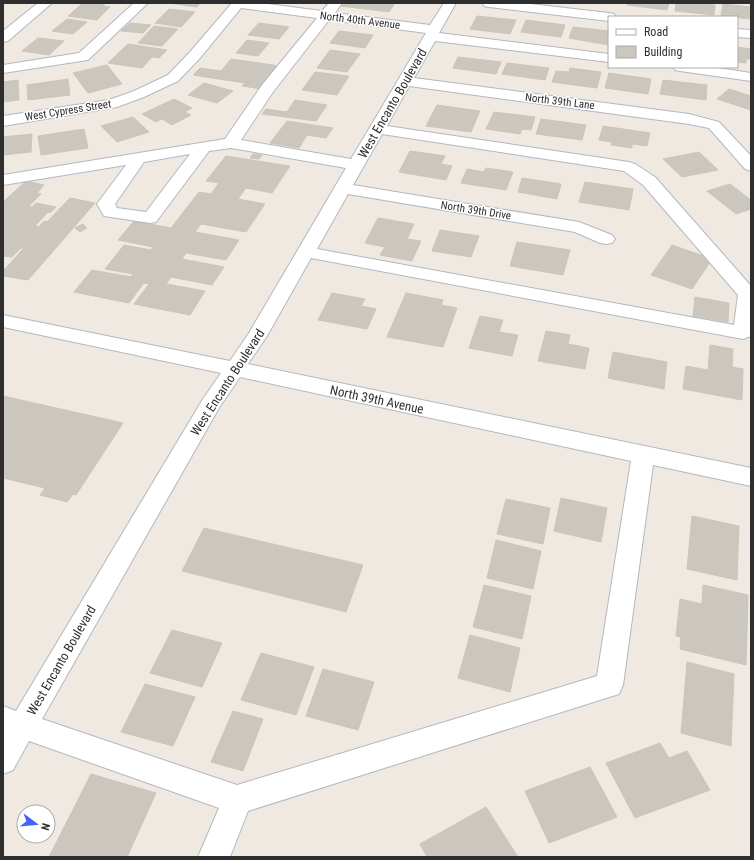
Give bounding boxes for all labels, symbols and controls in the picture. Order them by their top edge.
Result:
street label: North 40th Avenue [319,9,401,32]
legend [608,16,738,68]
text: Road [644,25,668,39]
text: Building [644,45,682,59]
street label: West Encanto Boulevard [355,46,430,161]
street label: North 39th Lane [524,91,595,112]
street label: West Cypress Street [24,97,112,124]
street label: North 39th Drive [440,199,512,222]
street label: West Encanto Boulevard [187,326,267,438]
street label: North 39th Avenue [329,382,425,417]
street label: West Encanto Boulevard [24,603,99,718]
north arrow [16,804,56,844]
text: N [38,822,52,832]

